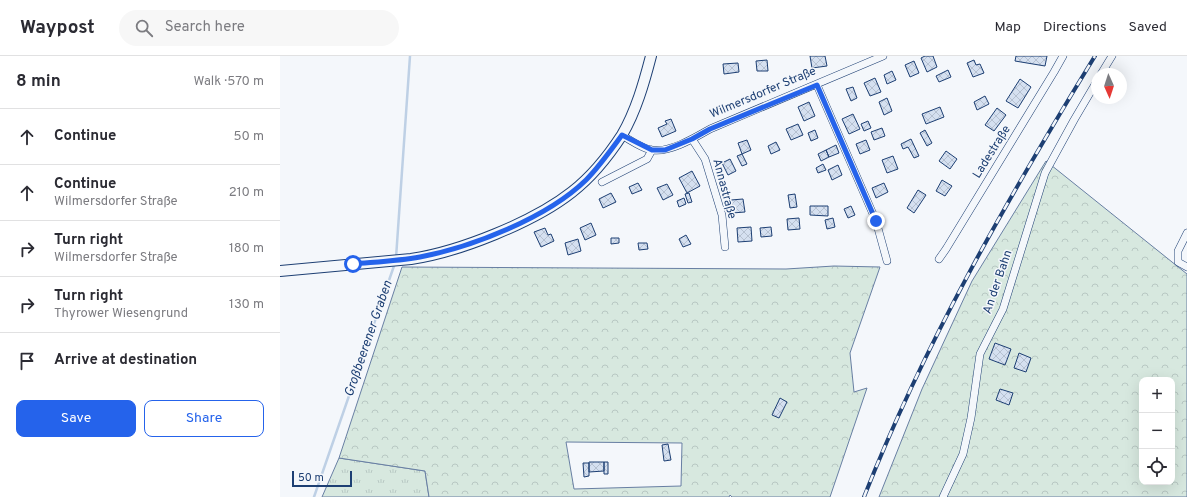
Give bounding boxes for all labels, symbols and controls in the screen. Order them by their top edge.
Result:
search box [119,10,399,46]
text: Waypost [20,16,95,40]
icon: search [133,17,155,39]
text: Search here [165,18,245,37]
text: Map [995,19,1021,36]
text: Directions [1043,19,1107,36]
text: Saved [1129,19,1167,36]
street label: Wilmersdorfer Straße [707,63,819,123]
north arrow [1091,68,1127,104]
text: 8 min [16,71,61,93]
text: Walk · 570 m [193,74,264,90]
street label: Ladestraße [969,122,1015,182]
icon: ahead [16,126,38,148]
text: Continue [54,127,116,146]
text: 50 m [234,129,264,145]
street label: Annastraße [708,157,740,221]
text: Continue [54,175,116,194]
icon: ahead [16,182,38,204]
text: 210 m [229,185,264,201]
text: Wilmersdorfer Straße [54,194,178,210]
route end [867,212,885,230]
text: Turn right [54,231,123,250]
icon: right [16,238,38,260]
text: 180 m [229,241,264,257]
street label: An der Bahn [980,248,1016,316]
text: Wilmersdorfer Straße [54,250,178,266]
route start [344,255,362,273]
water label: Großbeerener Graben [342,279,396,399]
text: Turn right [54,287,123,306]
icon: right [16,294,38,316]
text: 130 m [229,297,264,313]
text: Thyrower Wiesengrund [54,306,188,322]
icon: arrive [16,350,38,372]
text: Arrive at destination [54,351,197,370]
map controls [1139,377,1175,485]
button: + [1139,377,1175,413]
button: Save [16,400,136,437]
button: Share [144,400,264,437]
button: − [1139,413,1175,449]
button: locate [1139,449,1175,485]
scale bar [292,469,352,488]
text: 50 m [298,471,324,485]

